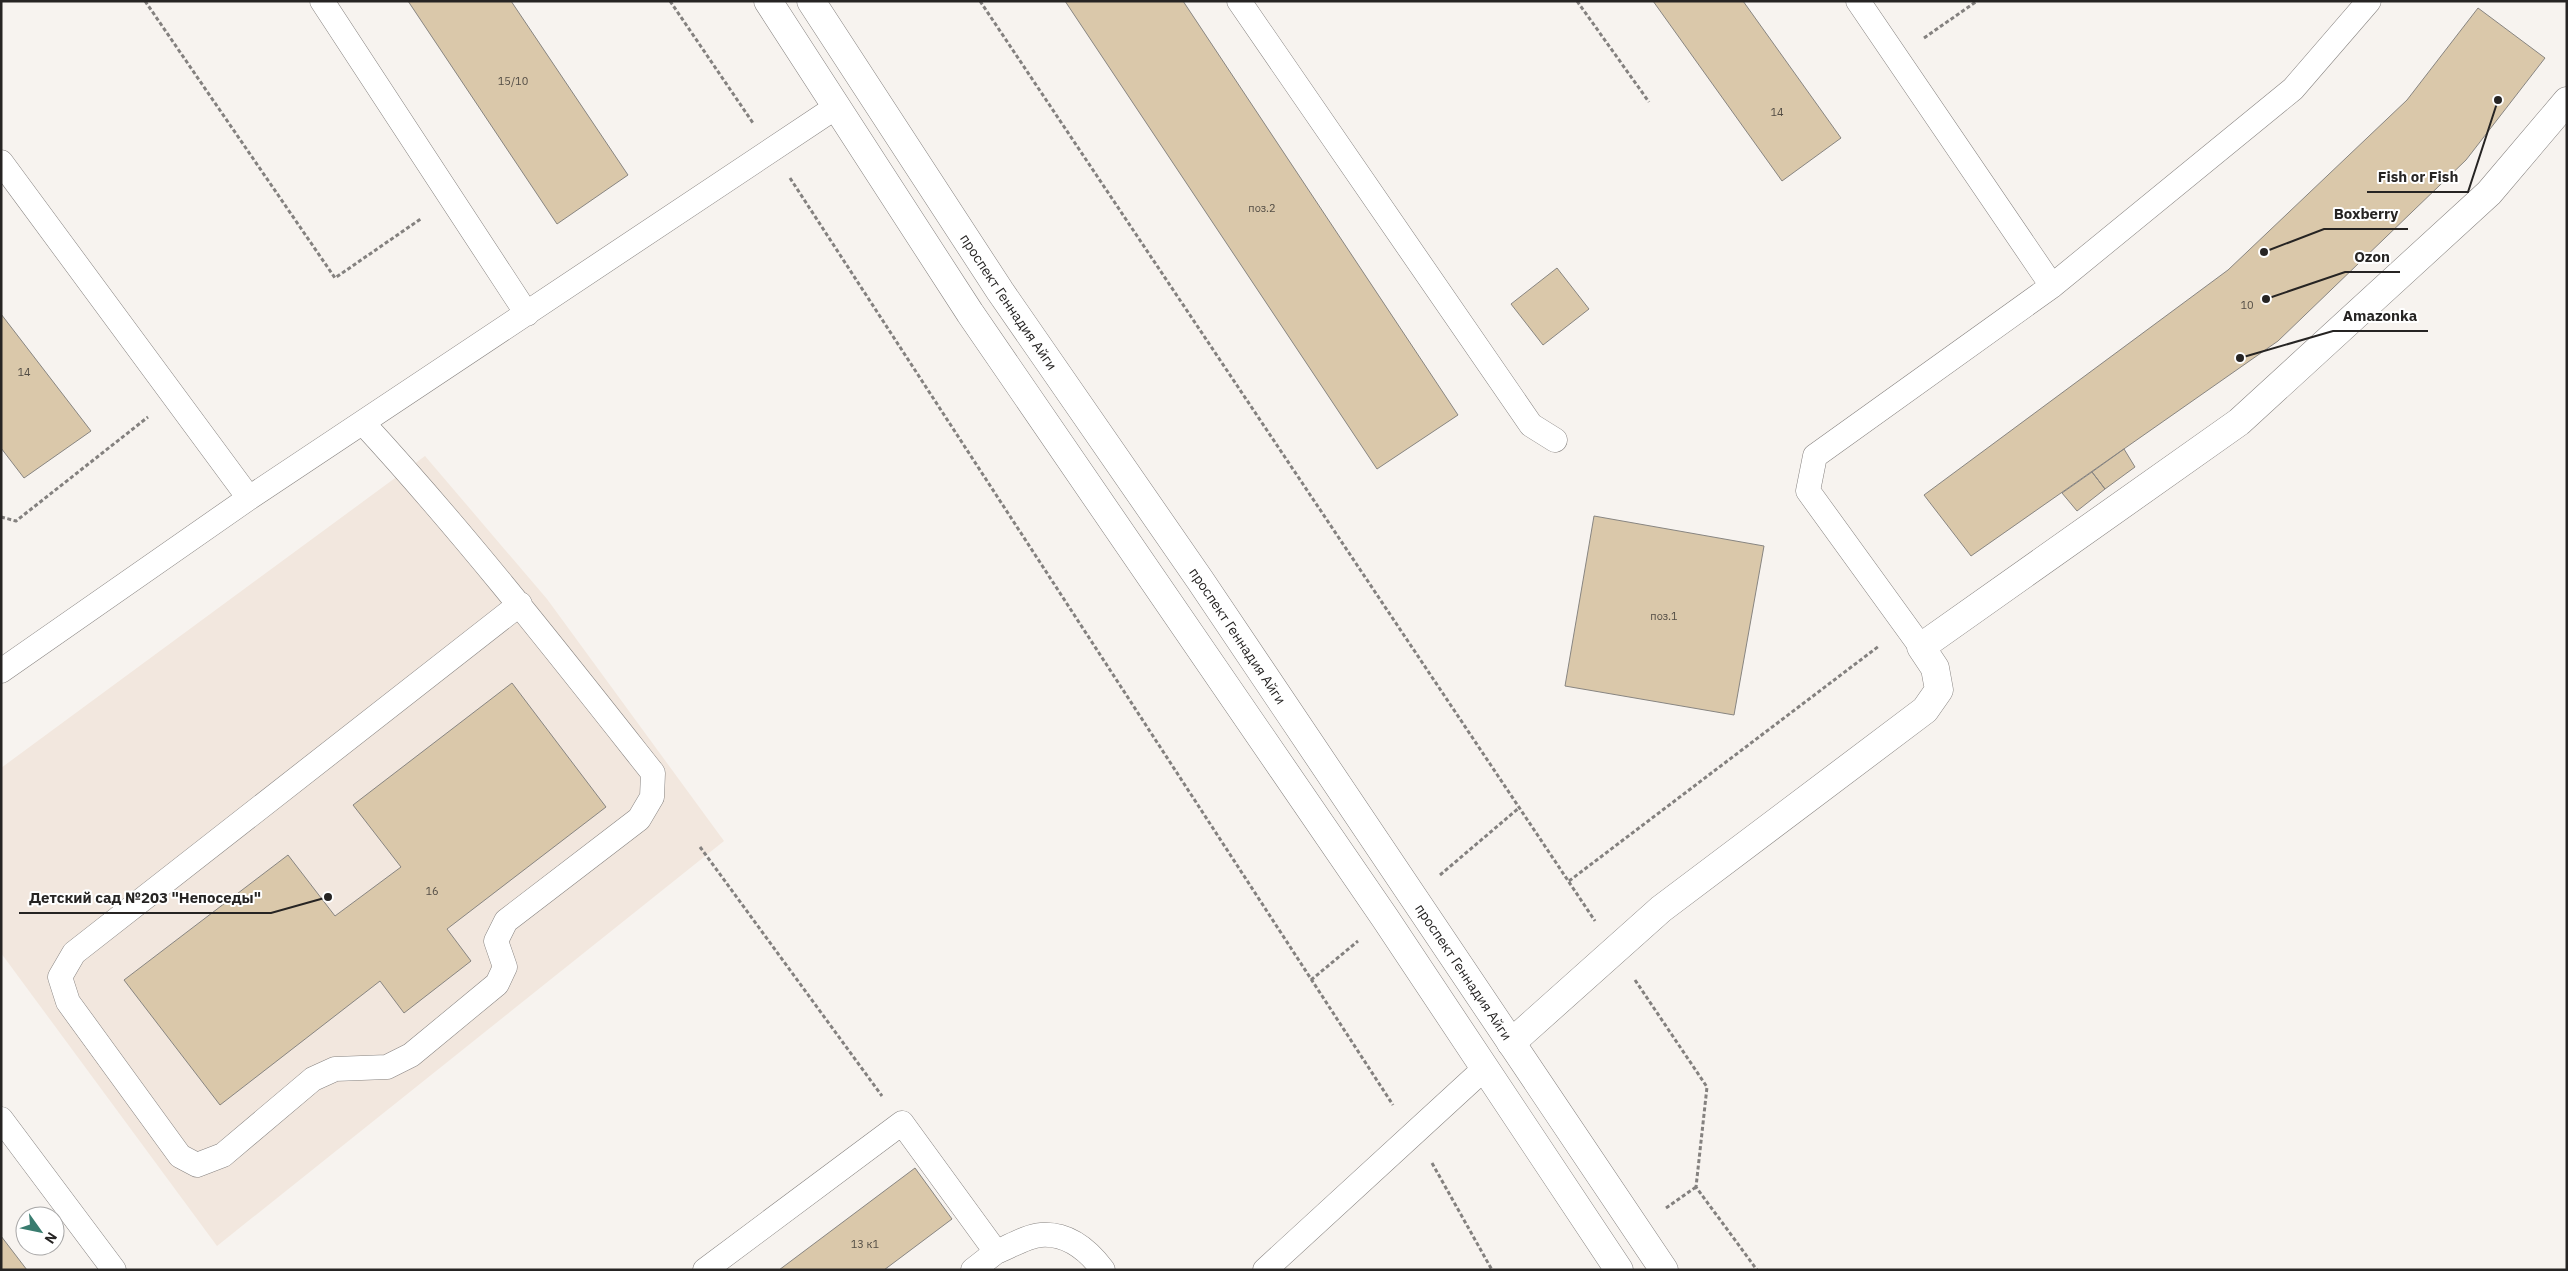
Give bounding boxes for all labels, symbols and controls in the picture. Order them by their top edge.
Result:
house number: 15/10 [498,74,528,88]
house number: 14 [1770,105,1784,119]
callout: Fish or Fish [2367,162,2468,192]
text: Fish or Fish [2378,167,2458,186]
callout: Boxberry [2324,199,2408,229]
house number: поз.2 [1248,201,1276,215]
text: Boxberry [2334,204,2398,223]
street label: проспект Геннадия Айги [956,230,1061,374]
callout: Ozon [2345,242,2400,272]
text: Ozon [2354,247,2390,266]
house number: 10 [2240,298,2254,312]
callout: Amazonka [2333,301,2428,331]
text: Amazonka [2343,306,2418,325]
house number: 14 [17,365,31,379]
street label: проспект Геннадия Айги [1185,564,1290,708]
house number: поз.1 [1650,609,1678,623]
callout: Детский сад №203 "Непоседы" [19,883,271,913]
house number: 16 [425,884,439,898]
text: Детский сад №203 "Непоседы" [29,888,261,907]
street label: проспект Геннадия Айги [1411,900,1516,1044]
north arrow [15,1206,65,1256]
text: N [41,1229,61,1247]
house number: 13 к1 [851,1237,880,1251]

